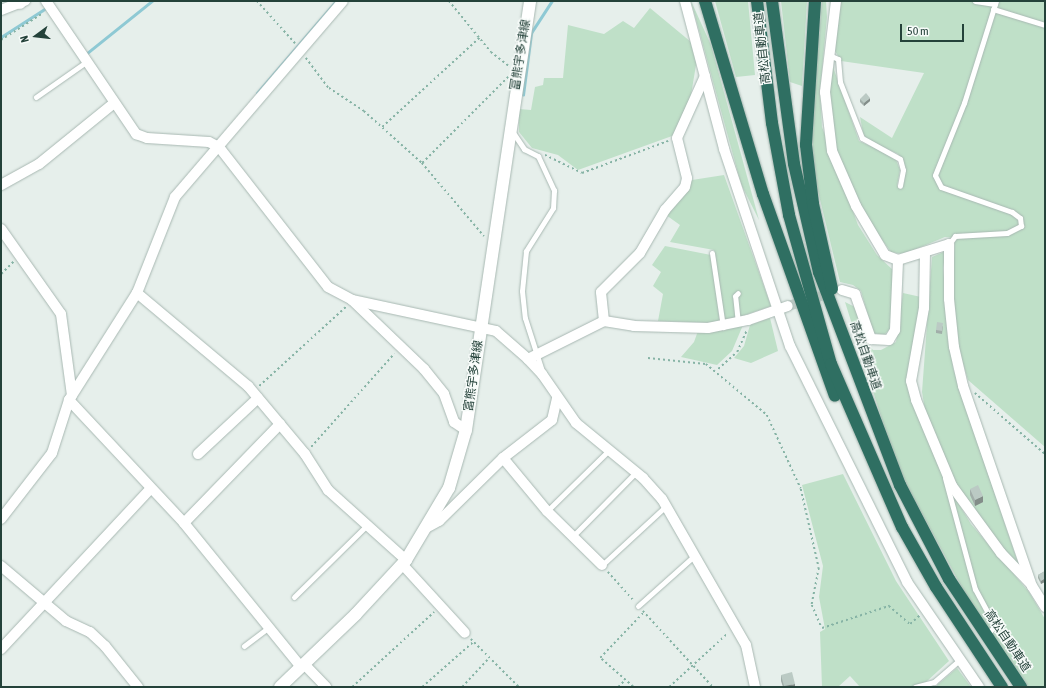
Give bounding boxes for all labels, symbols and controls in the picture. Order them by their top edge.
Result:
street label: 高松自動車道 [752,11,774,85]
north arrow [16,16,56,56]
scale bar [902,16,966,42]
street label: 富熊宇多津線 [508,18,534,92]
text: 50 m [907,24,929,38]
text: N [18,34,31,44]
street label: 高松自動車道 [846,320,884,392]
street label: 富熊宇多津線 [462,339,486,413]
street label: 高松自動車道 [981,607,1033,675]

